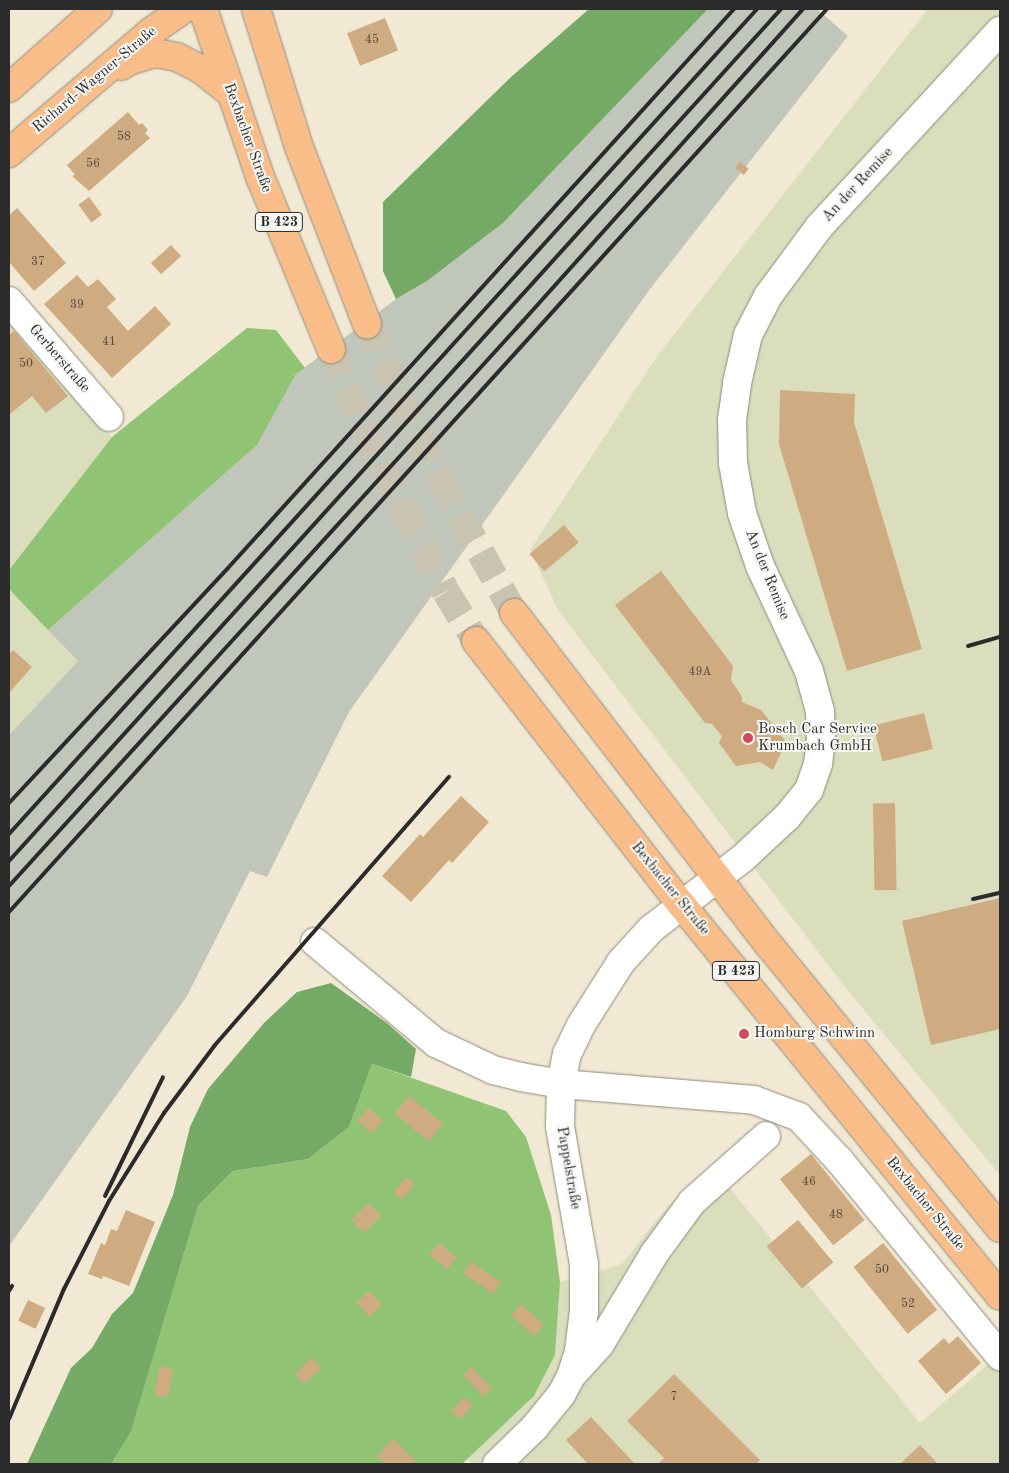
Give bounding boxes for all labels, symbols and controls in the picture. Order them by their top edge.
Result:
street label: Richard-Wagner-Straße [29,23,161,137]
house number: 45 [365,34,379,48]
street label: Bexbacher Straße [219,81,275,195]
house number: 58 [117,131,131,145]
street label: An der Remise [819,144,897,226]
house number: 56 [86,158,100,172]
road number: B 423 [254,210,304,233]
house number: 37 [31,256,45,270]
house number: 39 [70,299,84,313]
street label: Gerberstraße [24,321,94,397]
house number: 41 [102,336,116,350]
house number: 50 [19,358,33,372]
street label: An der Remise [741,527,793,623]
house number: 49A [688,666,712,680]
place label: Bosch Car Service Krumbach GmbH [758,720,877,755]
marker: Bosch Car Service Krumbach GmbH [742,732,754,744]
street label: Bexbacher Straße [627,839,713,939]
road number: B 423 [711,959,761,982]
place label: Homburg Schwinn [754,1025,875,1043]
marker: Homburg Schwinn [738,1028,750,1040]
street label: Pappelstraße [552,1125,584,1211]
street label: Bexbacher Straße [882,1154,968,1254]
house number: 46 [802,1176,816,1190]
house number: 48 [829,1209,843,1223]
house number: 50 [875,1264,889,1278]
house number: 52 [901,1298,915,1312]
house number: 7 [671,1391,677,1405]

